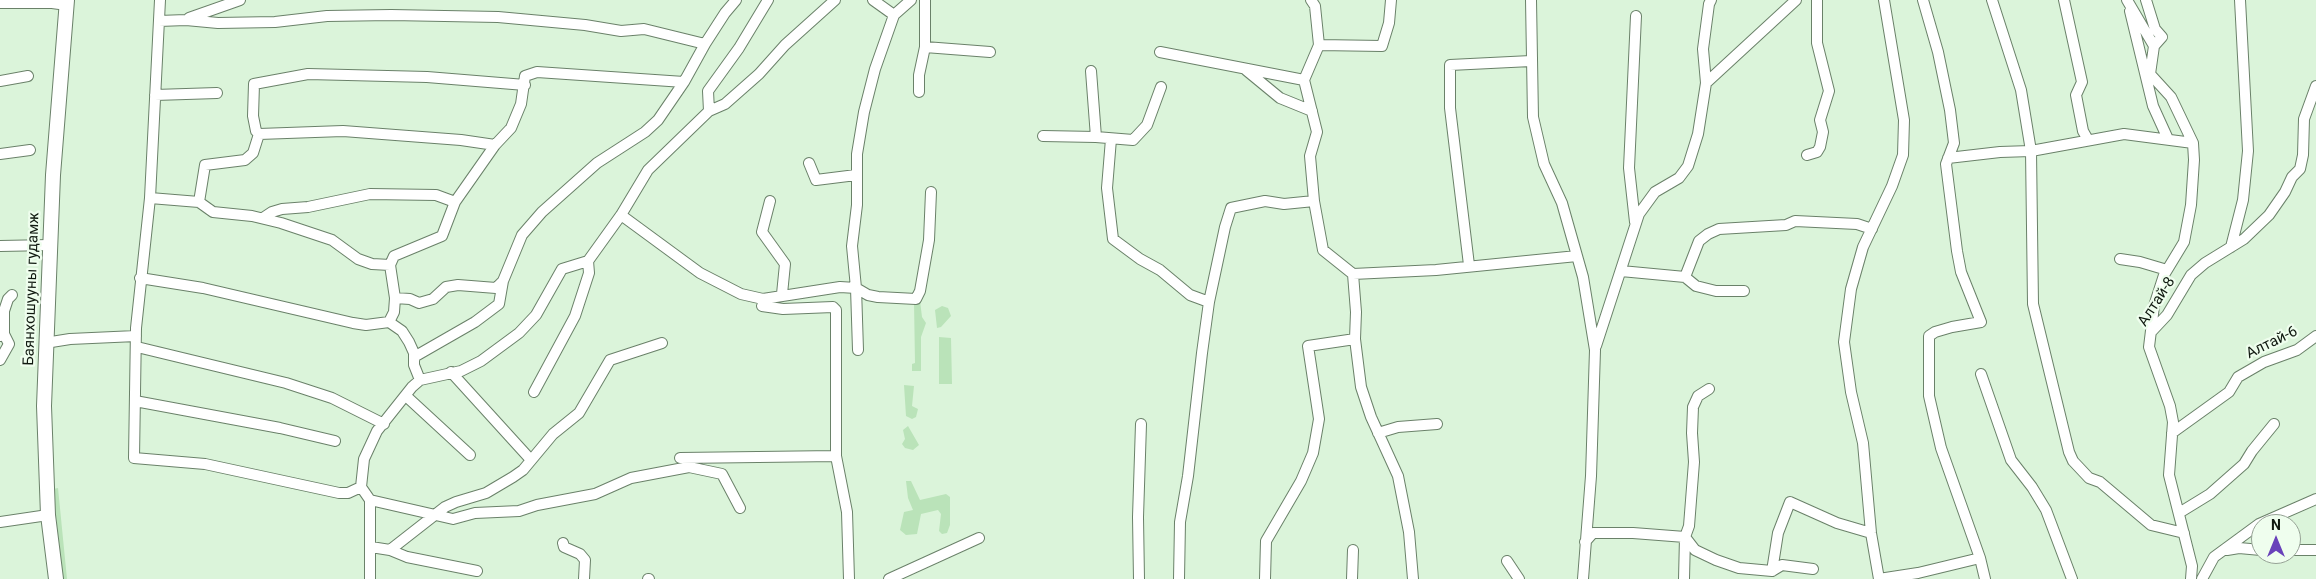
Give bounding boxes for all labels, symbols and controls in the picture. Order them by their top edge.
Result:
street label: Баянхошууны гудамж [20,212,44,366]
street label: Алтай-8 [2134,274,2180,330]
street label: Алтай-6 [2243,323,2301,363]
north arrow [2251,514,2301,564]
text: N [2271,517,2281,533]

